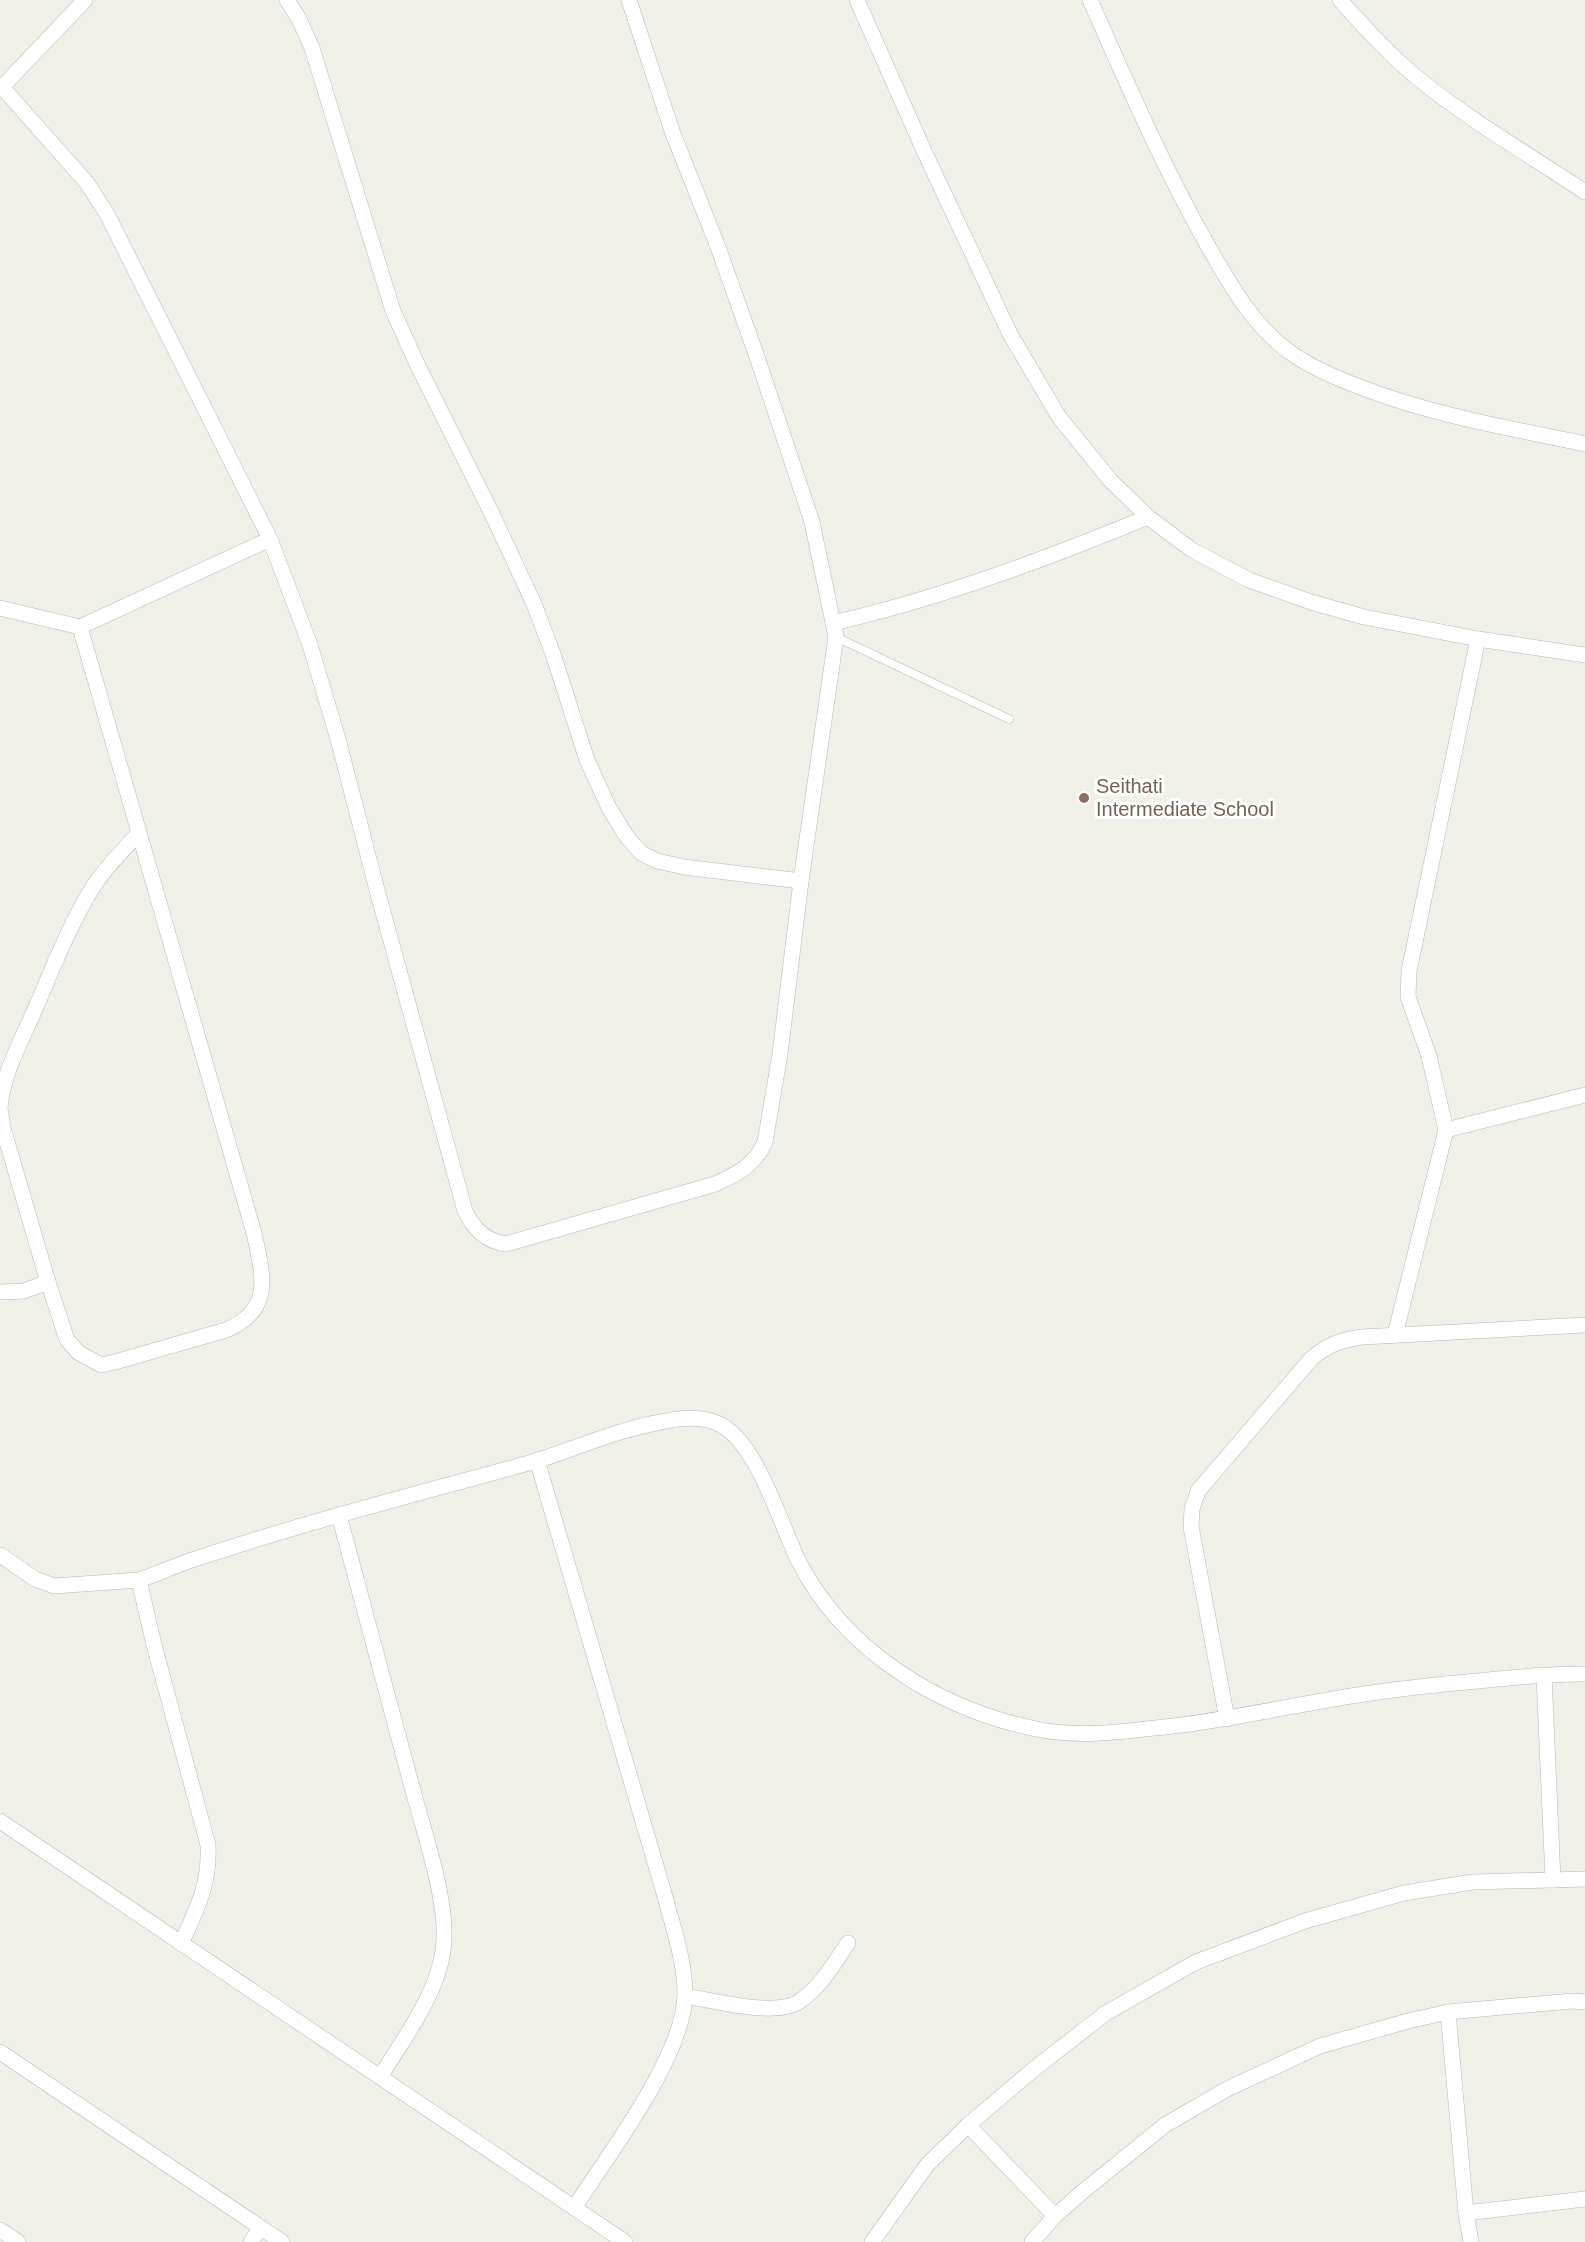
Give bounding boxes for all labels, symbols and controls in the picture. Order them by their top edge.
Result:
place label: Seithati Intermediate School [1096,775,1274,820]
marker: Seithati Intermediate School [1077,791,1091,805]

